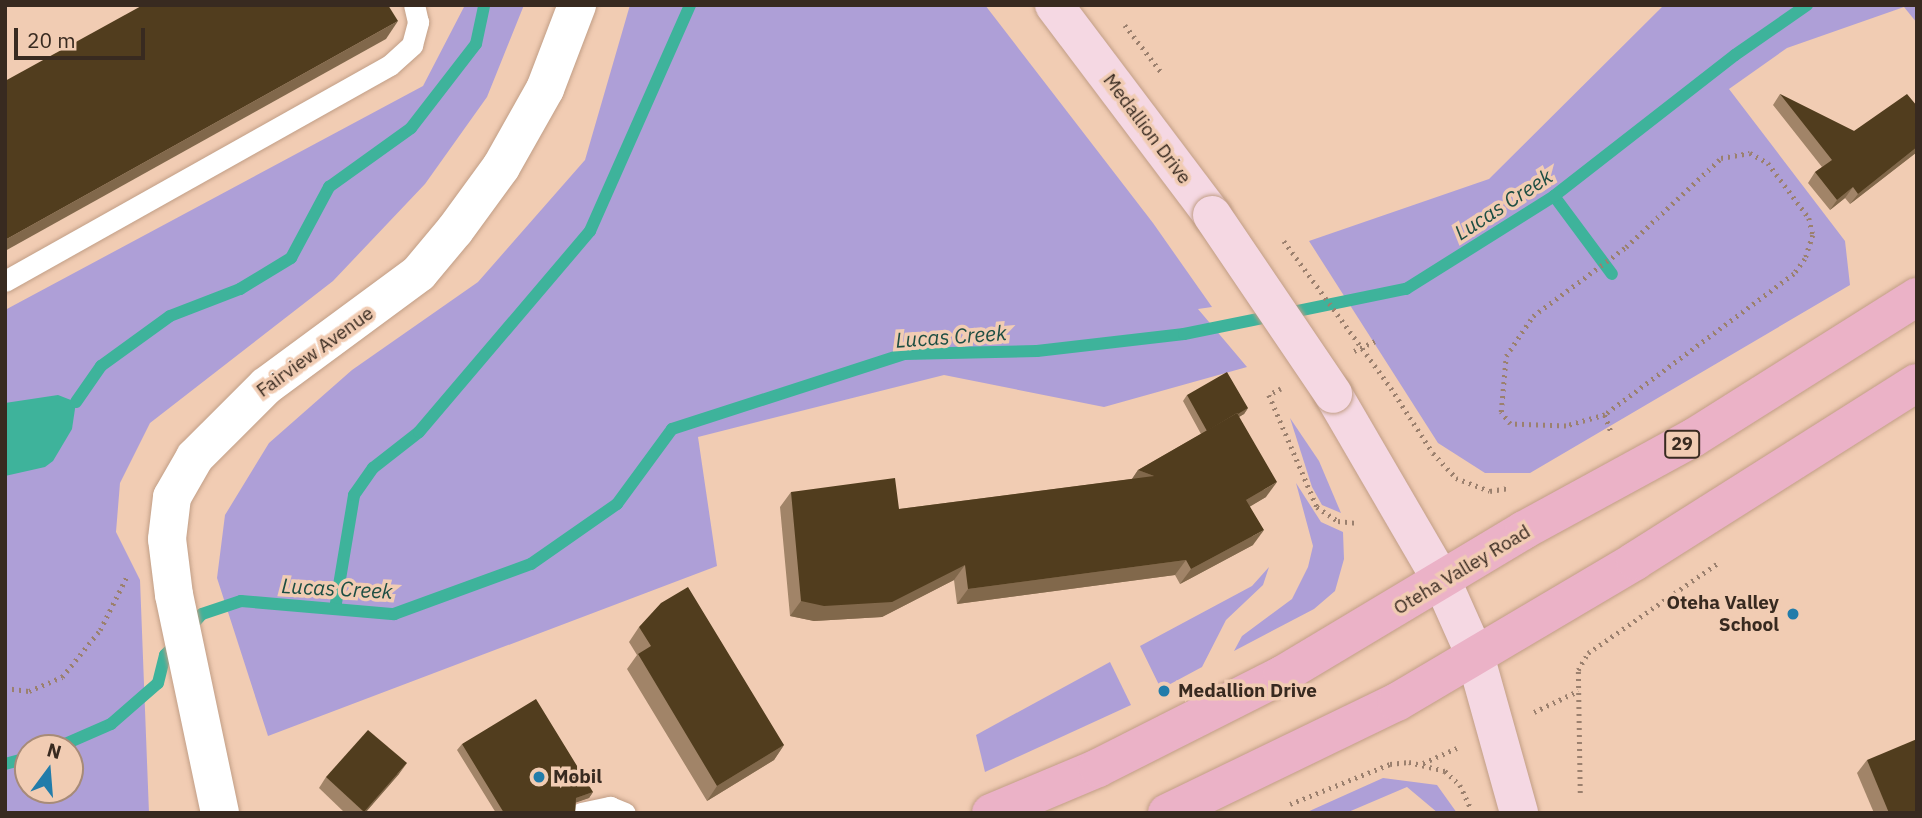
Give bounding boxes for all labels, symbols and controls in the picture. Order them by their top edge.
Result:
scale bar [18,14,149,58]
text: 20 m [27,26,76,54]
street label: Medallion Drive [1098,69,1196,189]
water label: Lucas Creek [1449,163,1557,245]
street label: Fairview Avenue [252,302,378,402]
water label: Lucas Creek [895,320,1007,352]
road number: 29 [1663,430,1701,458]
street label: Oteha Valley Road [1390,520,1534,620]
water label: Lucas Creek [281,572,393,604]
place label: Oteha Valley School [1666,592,1779,636]
marker: Oteha Valley School [1785,606,1801,622]
place label: Medallion Drive [1178,680,1317,702]
marker: Medallion Drive [1156,683,1172,699]
north arrow [14,734,84,804]
text: N [44,737,64,764]
place label: Mobil [553,766,602,788]
marker: Mobil [531,769,547,785]

